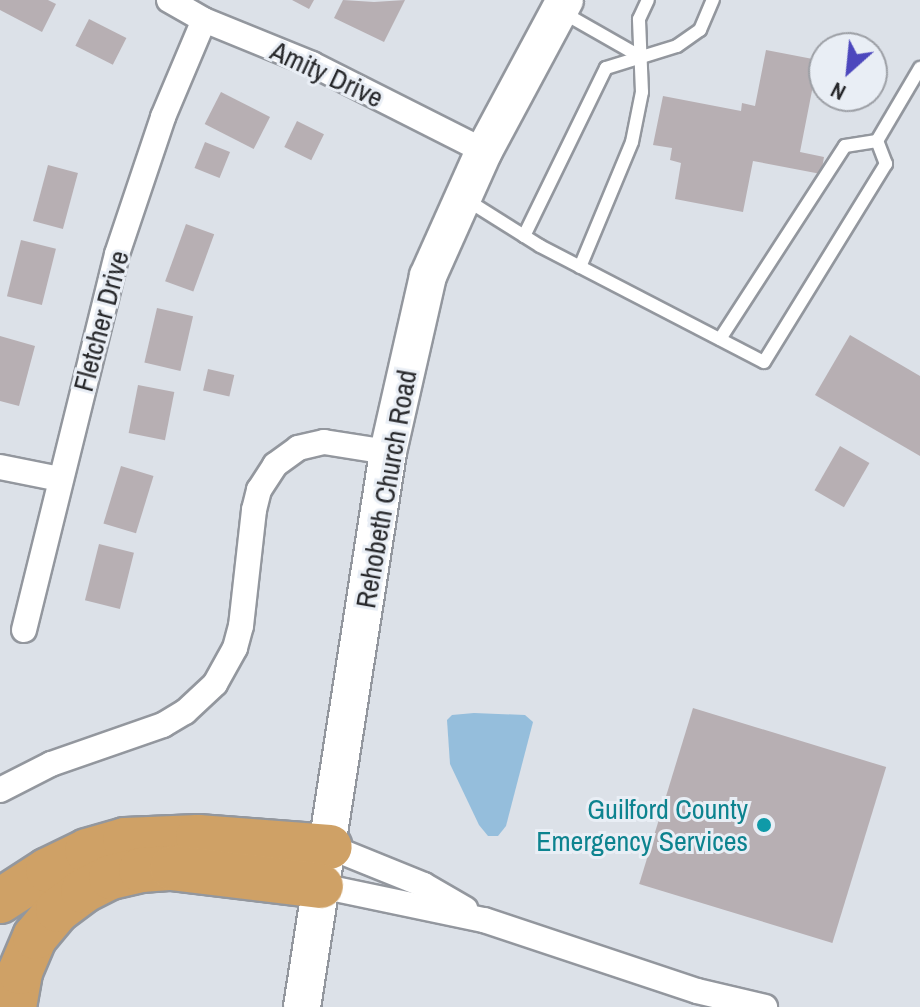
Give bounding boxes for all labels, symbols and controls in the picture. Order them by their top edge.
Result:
north arrow [808,32,888,112]
street label: Amity Drive [266,33,388,115]
text: N [825,75,851,108]
street label: Fletcher Drive [66,247,136,395]
street label: Rehobeth Church Road [349,367,423,611]
place label: Guilford County Emergency Services [536,792,748,858]
marker: Guilford County Emergency Services [755,816,773,834]

